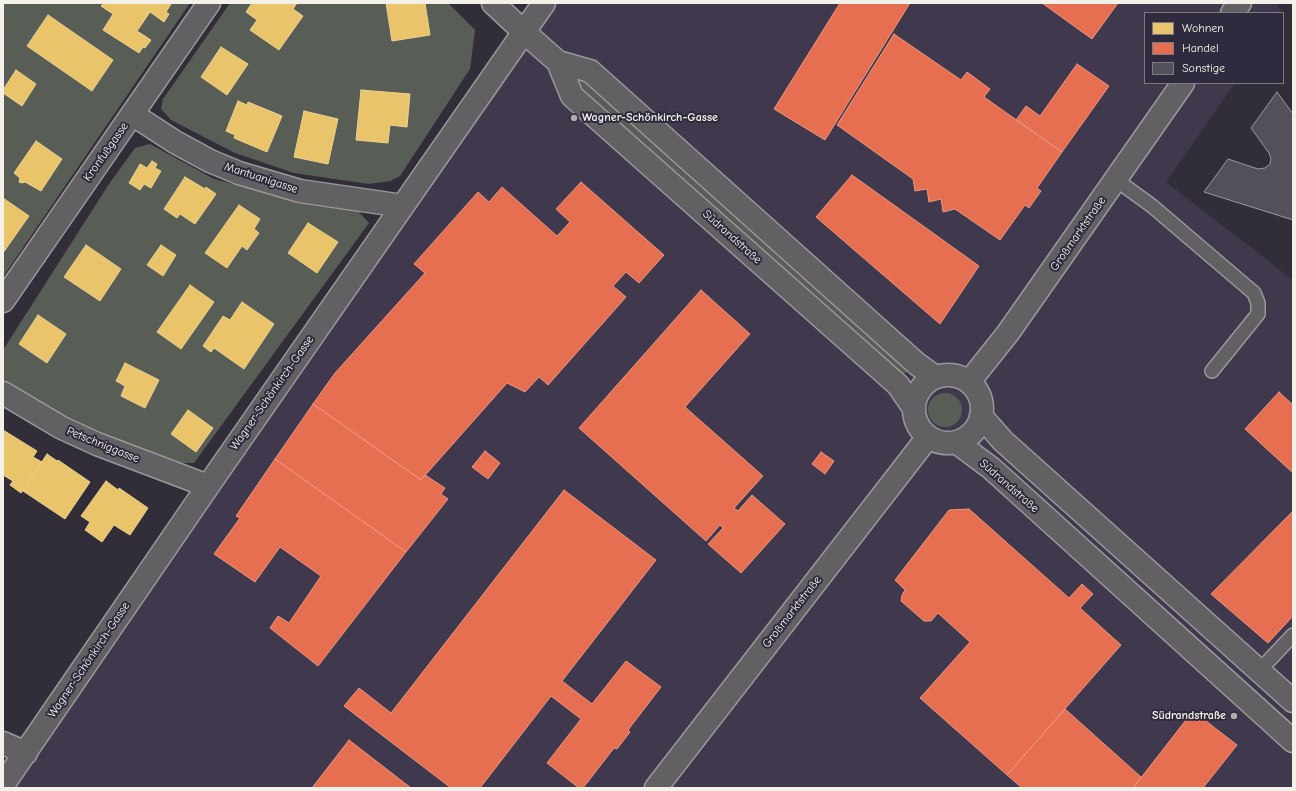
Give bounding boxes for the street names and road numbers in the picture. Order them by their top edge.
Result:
street label: Kronfußgasse [80,120,132,184]
street label: Mantuanigasse [222,159,300,197]
street label: Großmarktstraße [1047,194,1109,274]
street label: Südrandstraße [700,207,764,267]
street label: Wagner-Schönkirch-Gasse [227,333,317,453]
street label: Petschniggasse [65,424,141,466]
street label: Südrandstraße [976,456,1042,516]
street label: Großmarktstraße [759,573,825,651]
street label: Wagner-Schönkirch-Gasse [45,599,133,721]

